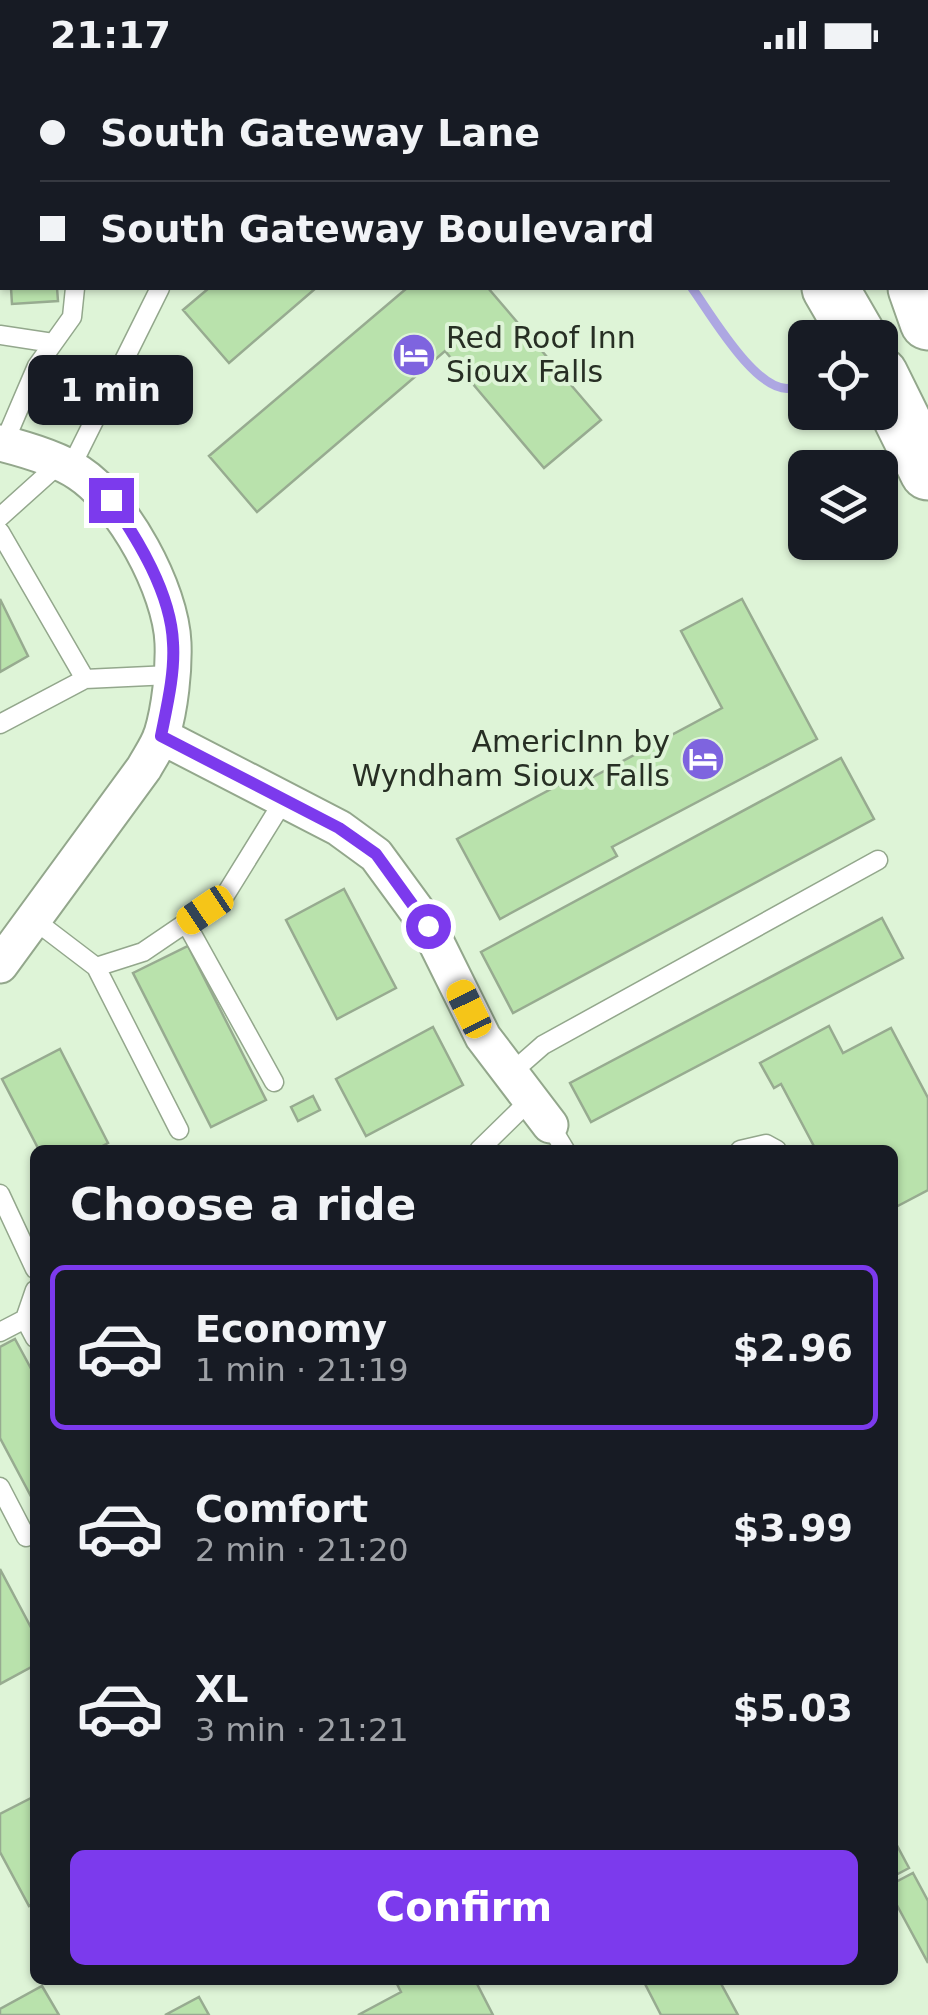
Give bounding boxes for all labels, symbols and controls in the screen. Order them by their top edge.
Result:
text: 21:17 [50,13,171,57]
text: South Gateway Lane [100,111,540,155]
text: South Gateway Boulevard [100,207,655,251]
place label: Red Roof Inn Sioux Falls [446,320,636,389]
map controls [788,320,898,560]
button: locate [788,320,898,430]
hotel icon: Red Roof Inn Sioux Falls [391,332,437,378]
callout: 1 min [28,355,194,425]
text: 1 min [60,371,161,409]
button: layers [788,450,898,560]
route end [89,478,134,523]
place label: AmericInn by Wyndham Sioux Falls [352,724,670,793]
hotel icon: AmericInn by Wyndham Sioux Falls [680,736,726,782]
car [172,881,238,939]
route start [406,904,451,949]
car [442,975,496,1043]
text: Choose a ride [70,1178,416,1231]
icon: car [75,1303,165,1393]
text: Economy [195,1307,387,1351]
text: $2.96 [733,1326,853,1370]
text: 1 min · 21:19 [195,1351,409,1389]
icon: car [75,1483,165,1573]
text: Comfort [195,1487,368,1531]
text: $3.99 [733,1506,853,1550]
text: 2 min · 21:20 [195,1531,409,1569]
icon: car [75,1663,165,1753]
text: XL [195,1667,249,1711]
text: $5.03 [733,1686,853,1730]
text: 3 min · 21:21 [195,1711,409,1749]
button: Confirm [70,1850,858,1965]

